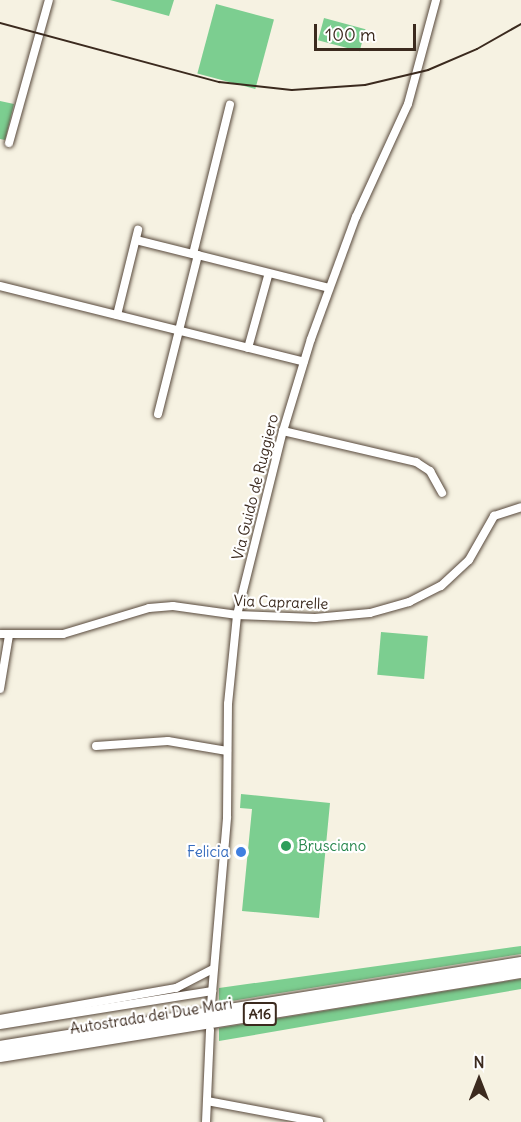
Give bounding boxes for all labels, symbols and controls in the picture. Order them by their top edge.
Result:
scale bar [317,12,419,50]
text: 100 m [325,23,376,46]
street label: Via Guido de Ruggiero [228,412,282,562]
street label: Via Caprarelle [233,591,329,613]
place label: Brusciano [298,837,366,855]
marker: Brusciano [279,839,293,853]
place label: Felicia [187,843,229,861]
marker: Felicia [234,845,248,859]
street label: Autostrada dei Due Mari [69,994,233,1038]
road number: A16 [242,1003,278,1025]
north arrow [449,1050,509,1110]
text: N [473,1052,485,1072]

